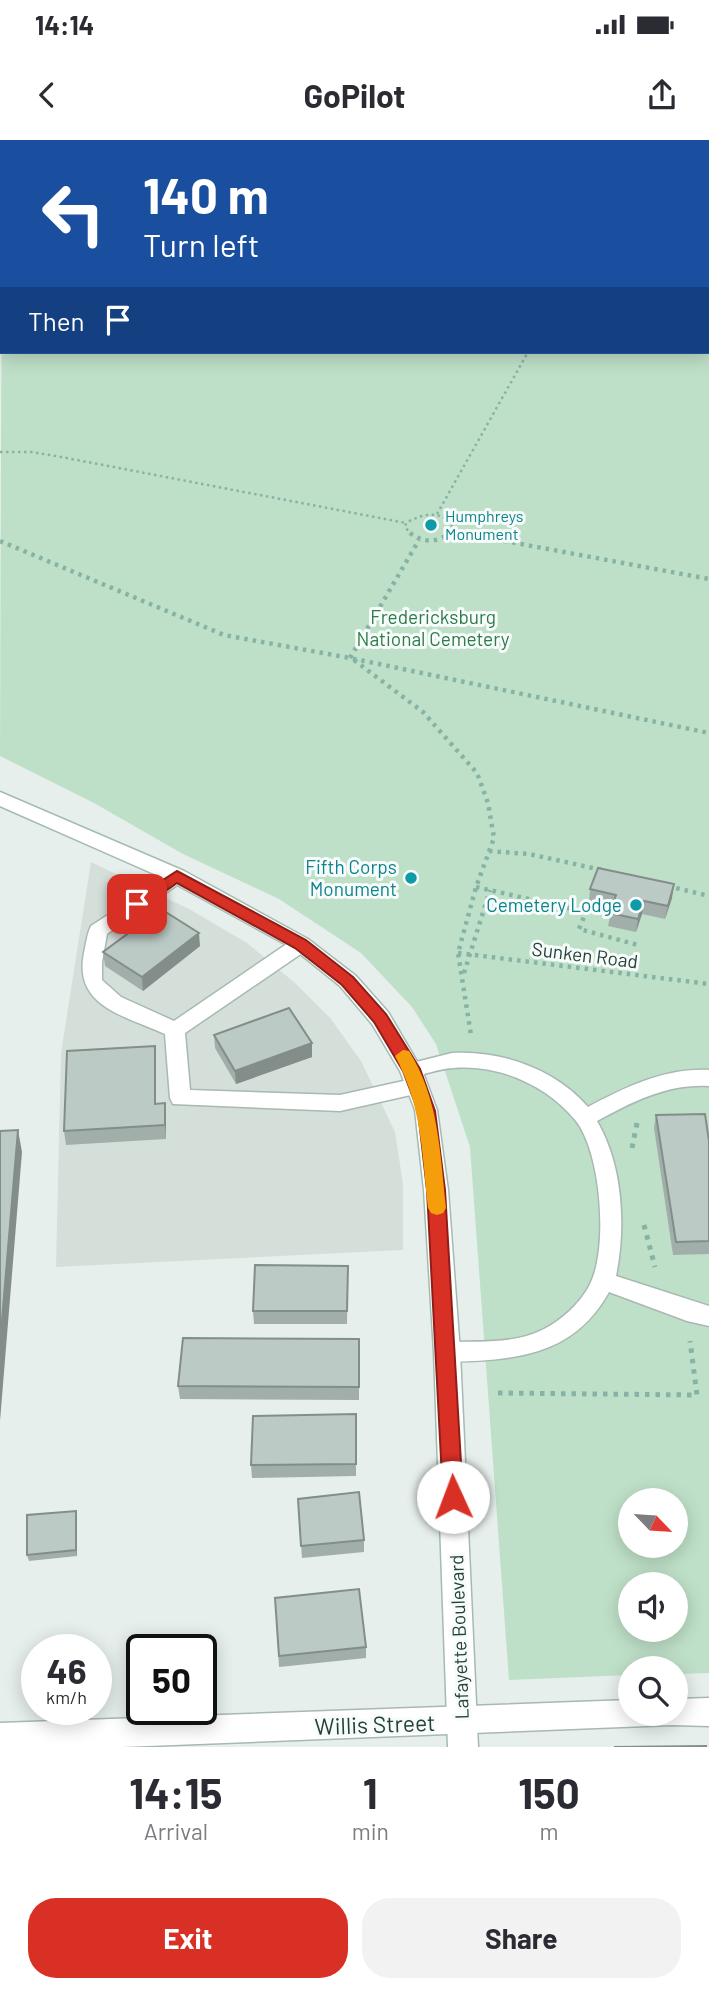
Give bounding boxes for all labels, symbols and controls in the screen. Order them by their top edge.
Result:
text: 14:14 [35,9,94,40]
icon: back [28,76,66,114]
text: GoPilot [304,76,405,114]
icon: share [643,76,681,114]
text: 140 m [143,165,269,224]
icon: left [28,168,119,259]
text: Turn left [143,225,260,263]
icon: arrive [99,301,137,339]
text: Then [28,305,85,336]
place label: Humphreys Monument [445,506,523,543]
marker: Humphreys Monument [423,517,439,533]
park label: Fredericksburg National Cemetery [357,605,510,650]
place label: Fifth Corps Monument [305,855,397,900]
marker: Fifth Corps Monument [403,870,419,886]
pin [107,874,167,934]
icon: arrive [118,885,156,923]
place label: Cemetery Lodge [486,893,622,916]
marker: Cemetery Lodge [628,897,644,913]
street label: Sunken Road [531,937,639,972]
position arrow [416,1460,490,1534]
north arrow [618,1488,688,1558]
map controls [618,1488,688,1726]
street label: Lafayette Boulevard [444,1554,473,1720]
button: sound [618,1572,688,1642]
speed limit sign: 50 [126,1634,217,1725]
text: 46 [47,1649,86,1691]
button: search [618,1656,688,1726]
text: km/h [46,1686,87,1708]
street label: Willis Street [314,1708,436,1740]
text: 14:15 [129,1767,222,1817]
text: 1 [363,1767,378,1817]
text: 150 [518,1767,580,1817]
text: Arrival [144,1817,208,1845]
text: min [352,1817,389,1845]
text: m [539,1817,558,1845]
button: Exit [28,1898,348,1978]
button: Share [362,1898,681,1978]

